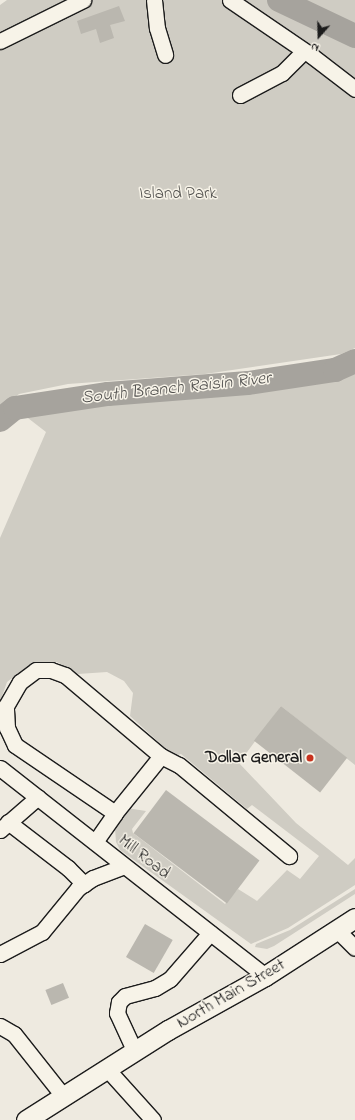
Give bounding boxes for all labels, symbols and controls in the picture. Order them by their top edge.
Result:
north arrow [299,16,339,56]
text: N [309,38,321,56]
park label: Island Park [139,184,217,204]
water label: South Branch Raisin River [80,368,272,410]
place label: Dollar General [205,748,302,768]
marker: Dollar General [305,753,315,763]
street label: Mill Road [114,830,174,884]
street label: North Main Street [173,955,289,1033]

